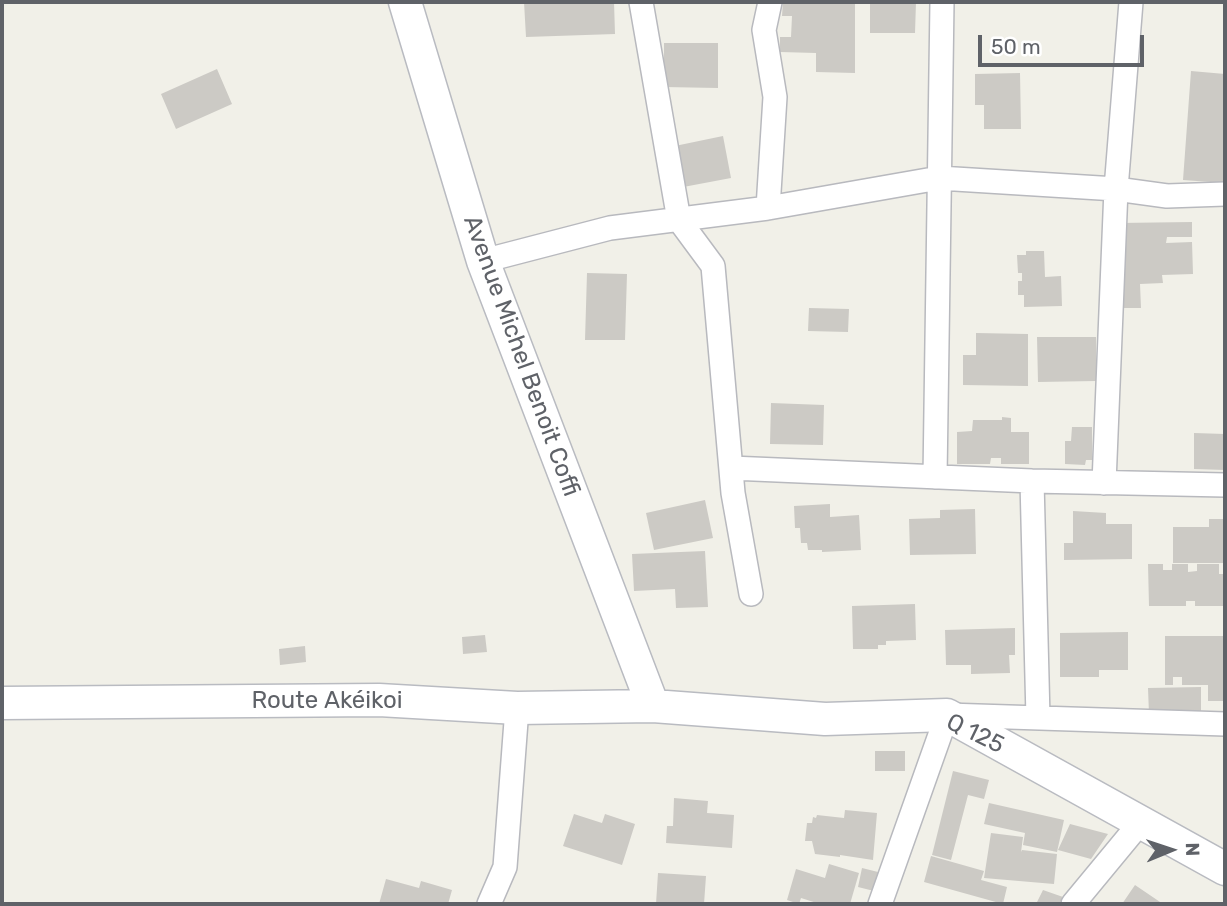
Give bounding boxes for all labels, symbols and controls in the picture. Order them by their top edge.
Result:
scale bar [982,21,1148,65]
text: 50 m [991,34,1041,59]
street label: Avenue Michel Benoit Coffi [457,212,585,500]
street label: Route Akéikoi [251,687,403,715]
street label: Q 125 [941,708,1009,760]
north arrow [1136,815,1206,885]
text: N [1181,842,1204,856]

